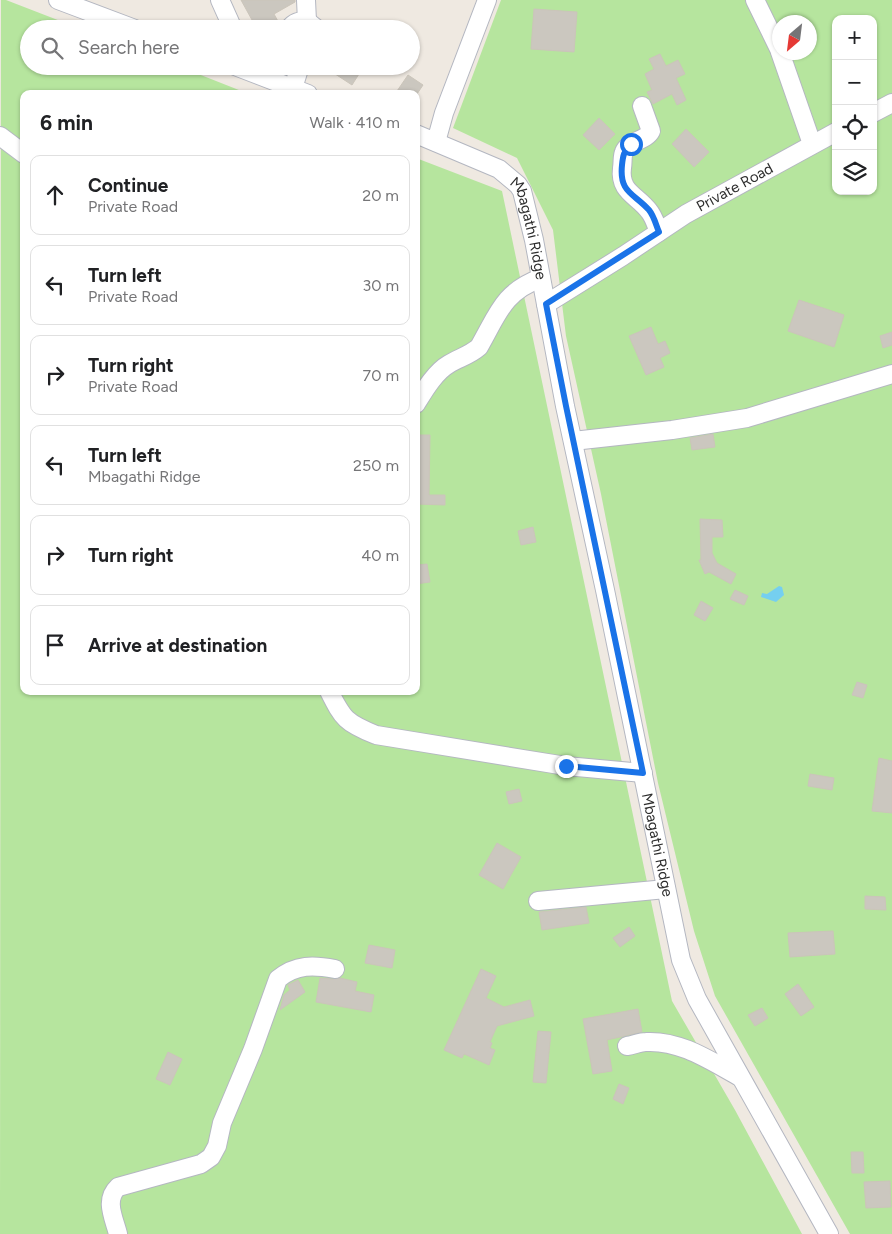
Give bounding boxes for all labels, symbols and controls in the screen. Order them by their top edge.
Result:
north arrow [772,15,817,60]
map controls [832,15,877,195]
button: + [832,15,877,60]
search box [20,20,420,75]
icon: search [38,34,66,62]
text: Search here [78,36,180,59]
button: − [832,60,877,105]
button: locate [832,105,877,150]
text: 6 min [40,110,93,135]
text: Walk · 410 m [310,113,400,132]
route start [620,133,643,156]
button: layers [832,150,877,195]
street label: Private Road [693,159,776,216]
street label: Mbagathi Ridge [506,173,550,281]
text: Continue [88,174,168,197]
icon: ahead [41,181,69,209]
text: 20 m [362,186,399,205]
text: Private Road [88,197,178,216]
text: Turn left [88,264,162,287]
icon: left [41,271,69,299]
text: 30 m [362,276,399,295]
text: Private Road [88,287,178,306]
text: Turn right [88,354,174,377]
icon: right [41,361,69,389]
text: 70 m [363,366,399,385]
text: Private Road [88,377,178,396]
text: Turn left [88,444,162,467]
icon: left [41,451,69,479]
text: 250 m [353,456,399,475]
text: Mbagathi Ridge [88,467,201,486]
icon: right [41,541,69,569]
text: Turn right [88,544,174,567]
text: 40 m [361,546,399,565]
icon: arrive [41,631,69,659]
text: Arrive at destination [88,634,267,657]
route end [555,755,578,778]
street label: Mbagathi Ridge [638,791,677,898]

